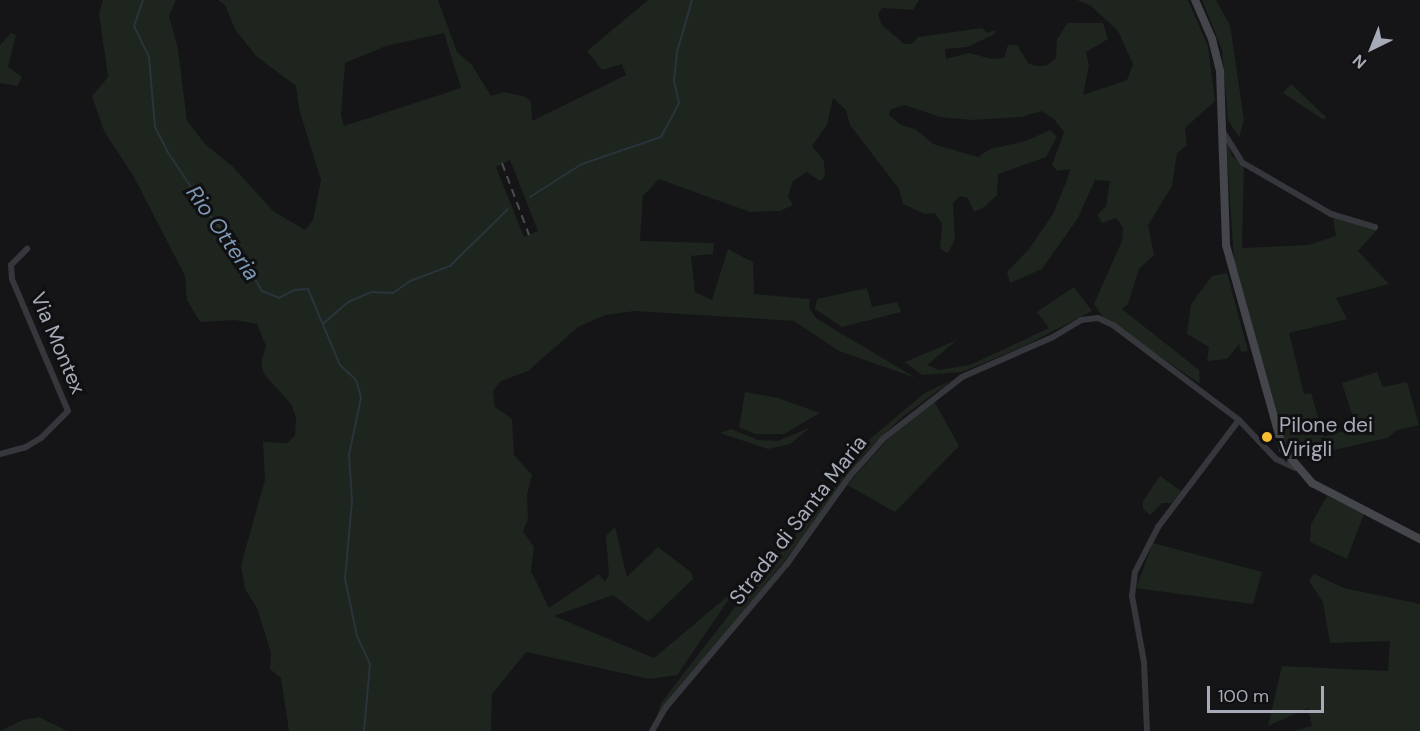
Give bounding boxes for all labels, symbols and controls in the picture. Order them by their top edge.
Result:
north arrow [1342,18,1402,78]
text: N [1348,50,1371,73]
water label: Rio Otteria [181,180,265,286]
street label: Via Montex [25,288,91,398]
place label: Pilone dei Virigli [1279,412,1373,462]
street label: Strada di Santa Maria [724,430,872,610]
marker: Pilone dei Virigli [1260,430,1274,444]
scale bar [1210,674,1327,712]
text: 100 m [1218,684,1269,708]

